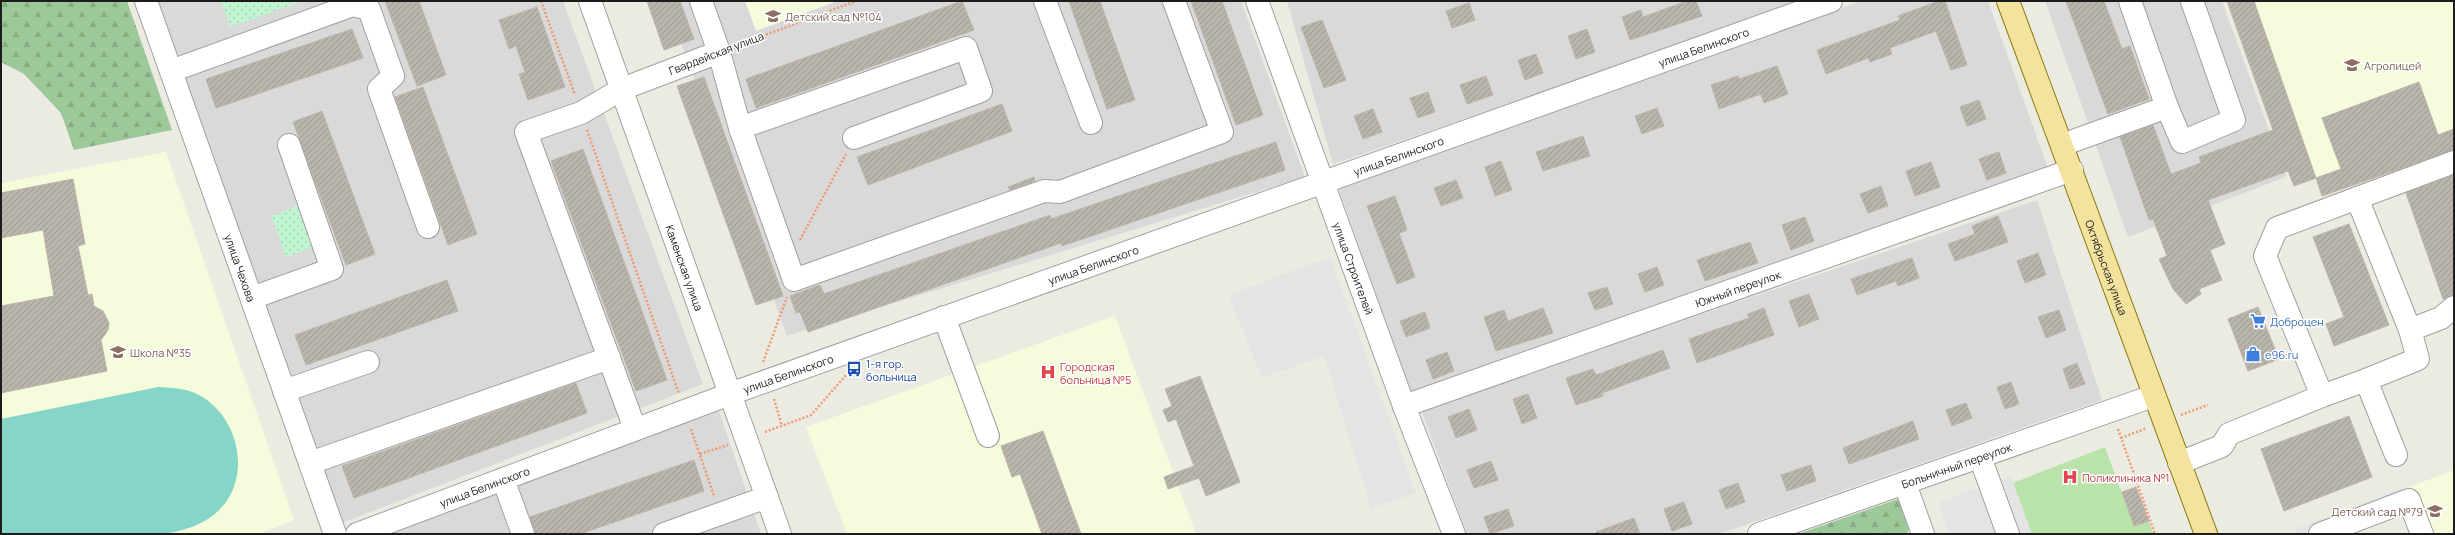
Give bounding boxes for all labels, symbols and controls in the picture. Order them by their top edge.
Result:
school or university icon: Детский сад №104 [764,7,782,25]
place label: Детский сад №104 [785,9,882,24]
street label: улица Белинского [1656,23,1751,70]
street label: Гвардейская улица [666,28,766,78]
school or university icon: Агролицей [2343,56,2361,74]
place label: Агролицей [2364,58,2421,73]
street label: улица Белинского [1351,132,1446,178]
street label: Октябрьская улица [2082,217,2131,317]
street label: улица Строителей [1330,220,1378,316]
street label: Каменская улица [663,223,707,313]
street label: улица Чехова [222,232,259,304]
street label: улица Белинского [1046,241,1141,287]
street label: Южный переулок [1693,266,1783,310]
supermarket icon: Доброцен [2249,312,2267,330]
place label: Доброцен [2270,314,2324,329]
school or university icon: Школа №35 [109,343,127,361]
place label: Школа №35 [130,345,191,360]
shop icon: e96.ru [2244,345,2262,363]
place label: e96.ru [2265,347,2298,362]
street label: улица Белинского [741,350,836,396]
place label: 1-я гор. больница [866,356,917,384]
place label: Городская больница №5 [1060,359,1131,387]
bus stop icon: 1-я гор. больница [845,360,863,378]
hospital icon: Городская больница №5 [1039,363,1057,381]
street label: Больничный переулок [1899,439,2014,491]
street label: улица Белинского [437,462,532,510]
hospital icon: Поликлиника №1 [2061,468,2079,486]
place label: Поликлиника №1 [2082,470,2170,485]
school or university icon: Детский сад №79 [2426,502,2444,520]
place label: Детский сад №79 [2331,504,2423,519]

